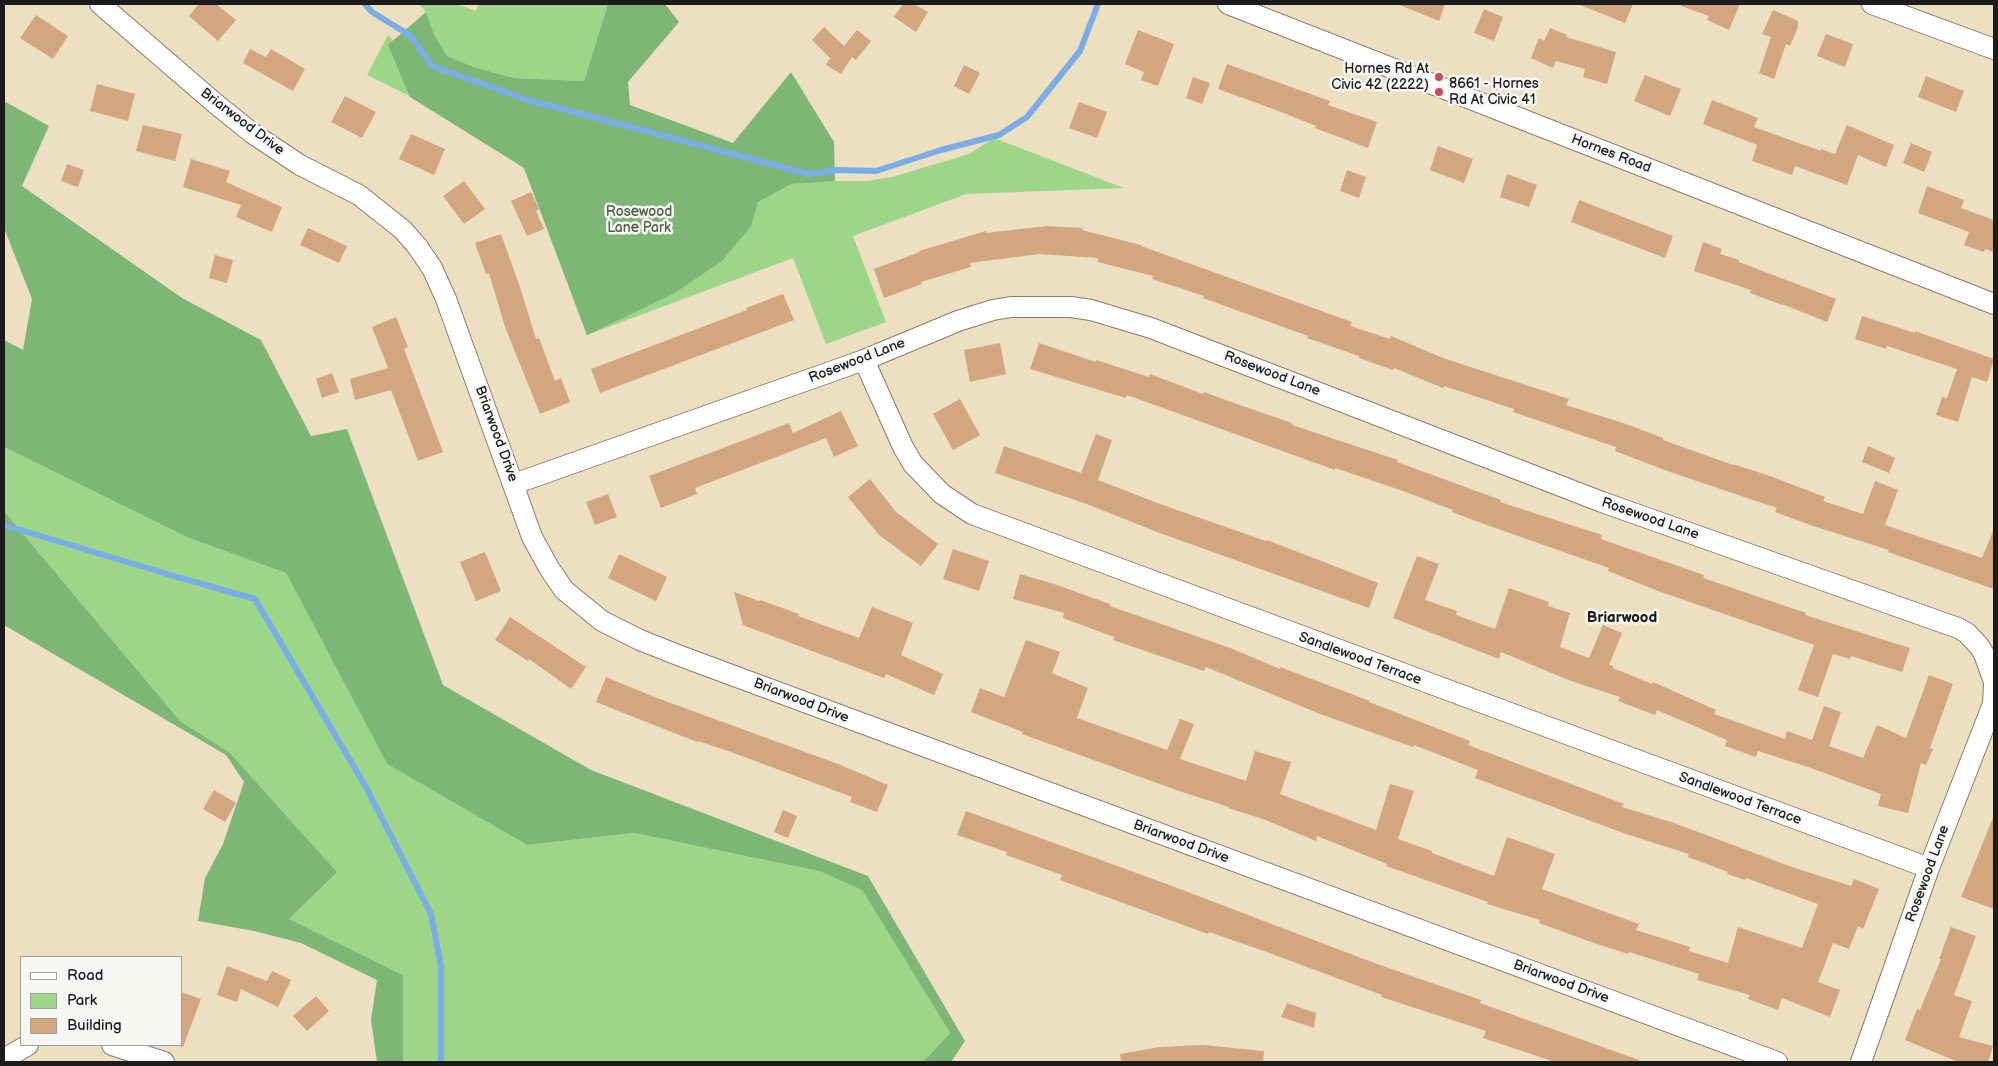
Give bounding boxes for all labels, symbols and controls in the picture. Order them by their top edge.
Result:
place label: Hornes Rd At Civic 42 (2222) [1331,61,1429,94]
marker: Hornes Rd At Civic 42 (2222) [1433,71,1445,83]
place label: 8661 - Hornes Rd At Civic 41 [1449,76,1539,108]
street label: Briarwood Drive [197,85,287,159]
marker: 8661 - Hornes Rd At Civic 41 [1433,86,1445,98]
street label: Hornes Road [1569,131,1653,177]
park label: Rosewood Lane Park [606,204,672,236]
street label: Rosewood Lane [806,335,908,387]
street label: Rosewood Lane [1221,348,1323,400]
street label: Briarwood Drive [471,384,521,484]
street label: Rosewood Lane [1599,494,1701,544]
district label: Briarwood [1587,609,1657,627]
street label: Sandlewood Terrace [1296,629,1424,689]
street label: Briarwood Drive [751,675,851,727]
street label: Sandlewood Terrace [1676,769,1804,829]
street label: Briarwood Drive [1131,817,1231,867]
street label: Rosewood Lane [1903,823,1953,925]
legend [20,956,182,1046]
street label: Briarwood Drive [1511,957,1611,1007]
text: Road [67,966,103,985]
text: Park [67,991,97,1010]
text: Building [67,1016,122,1035]

